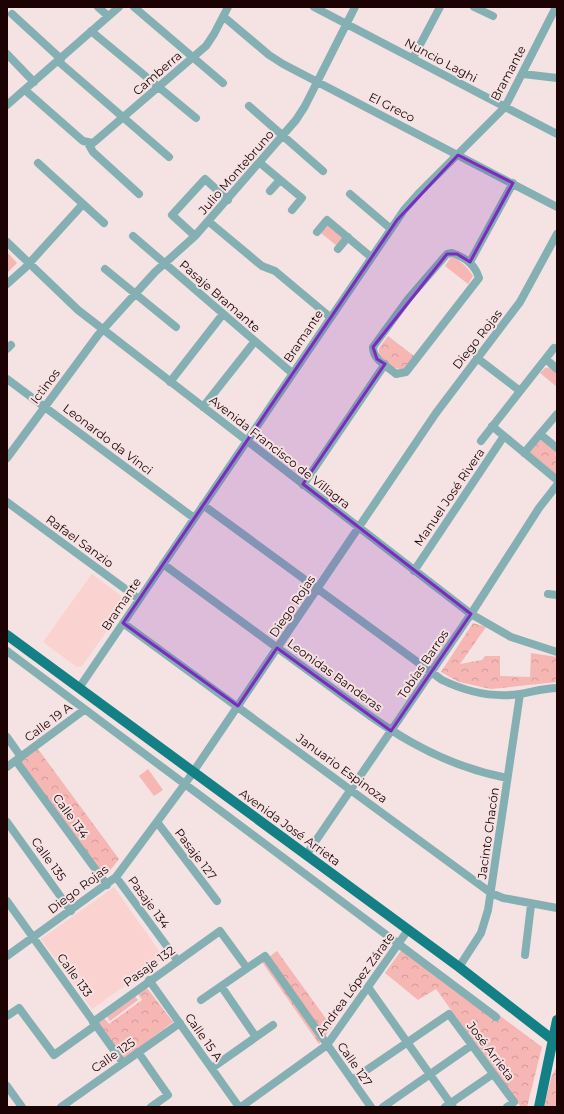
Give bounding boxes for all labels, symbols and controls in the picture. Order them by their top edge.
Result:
street label: Nuncio Laghi [402,35,480,85]
street label: Bramante [487,43,529,103]
street label: Camberra [130,48,184,98]
street label: El Greco [366,89,418,125]
street label: Julio Montebruno [195,127,277,218]
street label: Pasaje Bramante [176,257,264,335]
street label: Diego Rojas [449,306,505,372]
street label: Bramante [280,307,326,365]
street label: Ictinos [27,365,63,407]
street label: Avenida Francisco de Villagra [207,392,353,512]
street label: Leonardo da Vinci [60,400,156,478]
street label: Manuel José Rivera [411,445,487,549]
street label: Rafael Sanzio [43,511,117,571]
street label: Diego Rojas [266,572,318,640]
street label: Bramante [98,575,144,633]
street label: Tobías Barros [394,626,452,701]
street label: Leonidas Banderas [284,635,386,715]
street label: Calle 19 A [21,699,75,745]
street label: Januario Espinoza [293,729,390,806]
street label: Avenida José Arrieta [236,785,344,869]
street label: Jacinto Chacón [474,786,502,881]
street label: Calle 134 [50,791,92,841]
street label: Pasaje 127 [172,825,220,883]
street label: Calle 135 [28,834,70,884]
street label: Diego Rojas [45,861,111,917]
street label: Pasaje 134 [125,873,173,931]
street label: Andrea López Zárate [312,929,398,1039]
street label: Pasaje 132 [120,942,178,990]
street label: Calle 133 [54,950,96,1000]
street label: Calle 15 A [182,1010,226,1064]
street label: José Arrieta [463,1018,518,1083]
street label: Calle 125 [88,1034,138,1076]
street label: Calle 127 [334,1039,376,1089]

